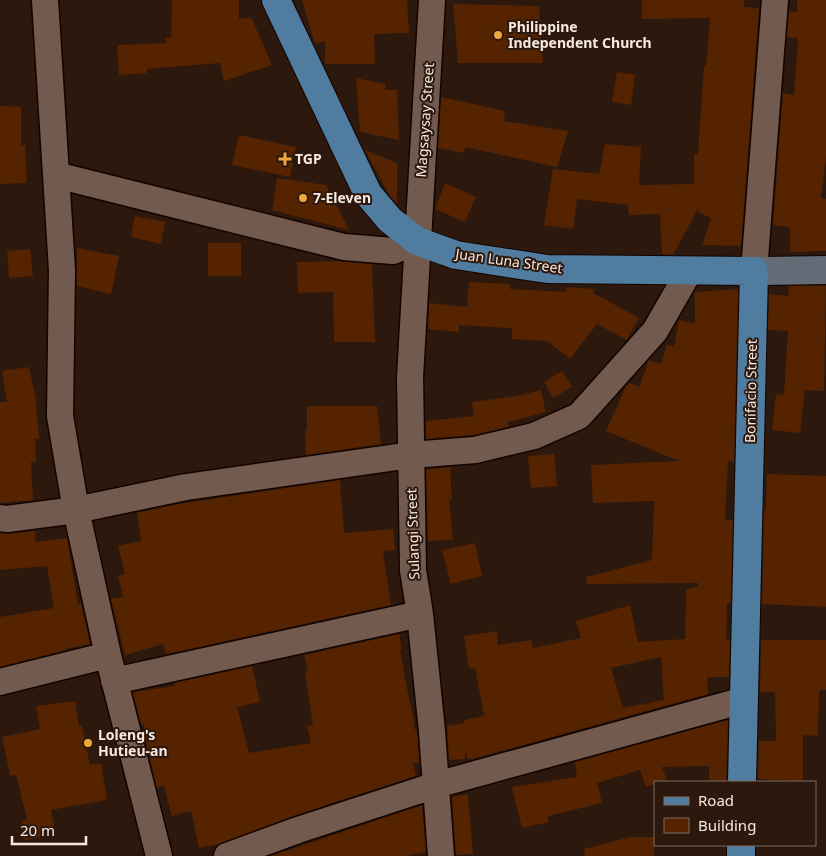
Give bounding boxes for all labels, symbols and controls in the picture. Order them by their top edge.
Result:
place label: Philippine Independent Church [508,17,652,52]
marker: Philippine Independent Church [492,29,504,41]
street label: Magsaysay Street [411,62,438,178]
place label: TGP [295,149,322,168]
marker: TGP [279,153,291,165]
place label: 7-Eleven [313,188,371,207]
marker: 7-Eleven [297,192,309,204]
street label: Juan Luna Street [452,243,564,277]
street label: Bonifacio Street [740,339,761,443]
street label: Sulangi Street [401,488,424,580]
place label: Loleng's Hutieu-an [98,725,168,760]
marker: Loleng's Hutieu-an [82,737,94,749]
legend [654,781,816,846]
text: Road [698,790,734,810]
scale bar [12,814,86,846]
text: Building [698,815,756,835]
text: 20 m [20,820,55,840]

